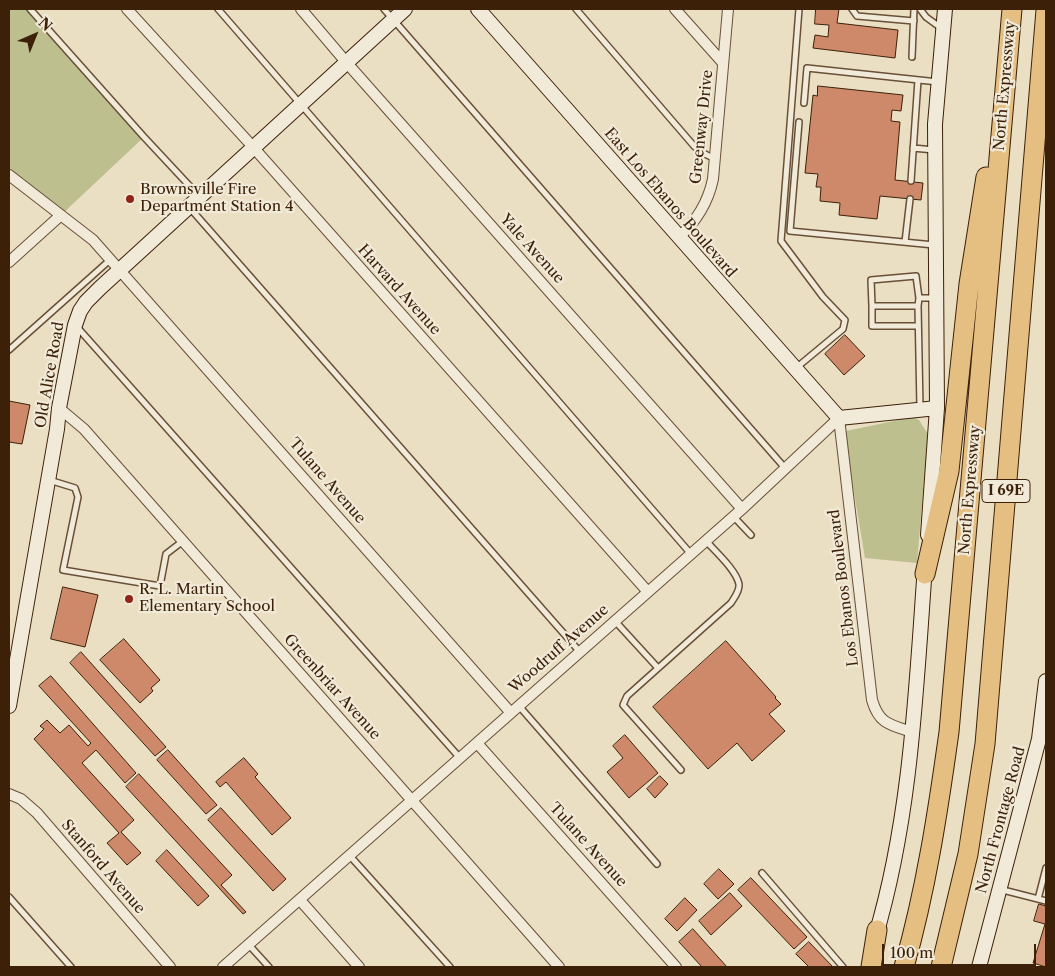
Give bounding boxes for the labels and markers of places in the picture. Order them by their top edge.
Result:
place label: Brownsville Fire Department Station 4 [140,181,294,216]
marker: Brownsville Fire Department Station 4 [124,193,136,205]
place label: R. L. Martin Elementary School [139,581,275,616]
marker: R. L. Martin Elementary School [123,593,135,605]

